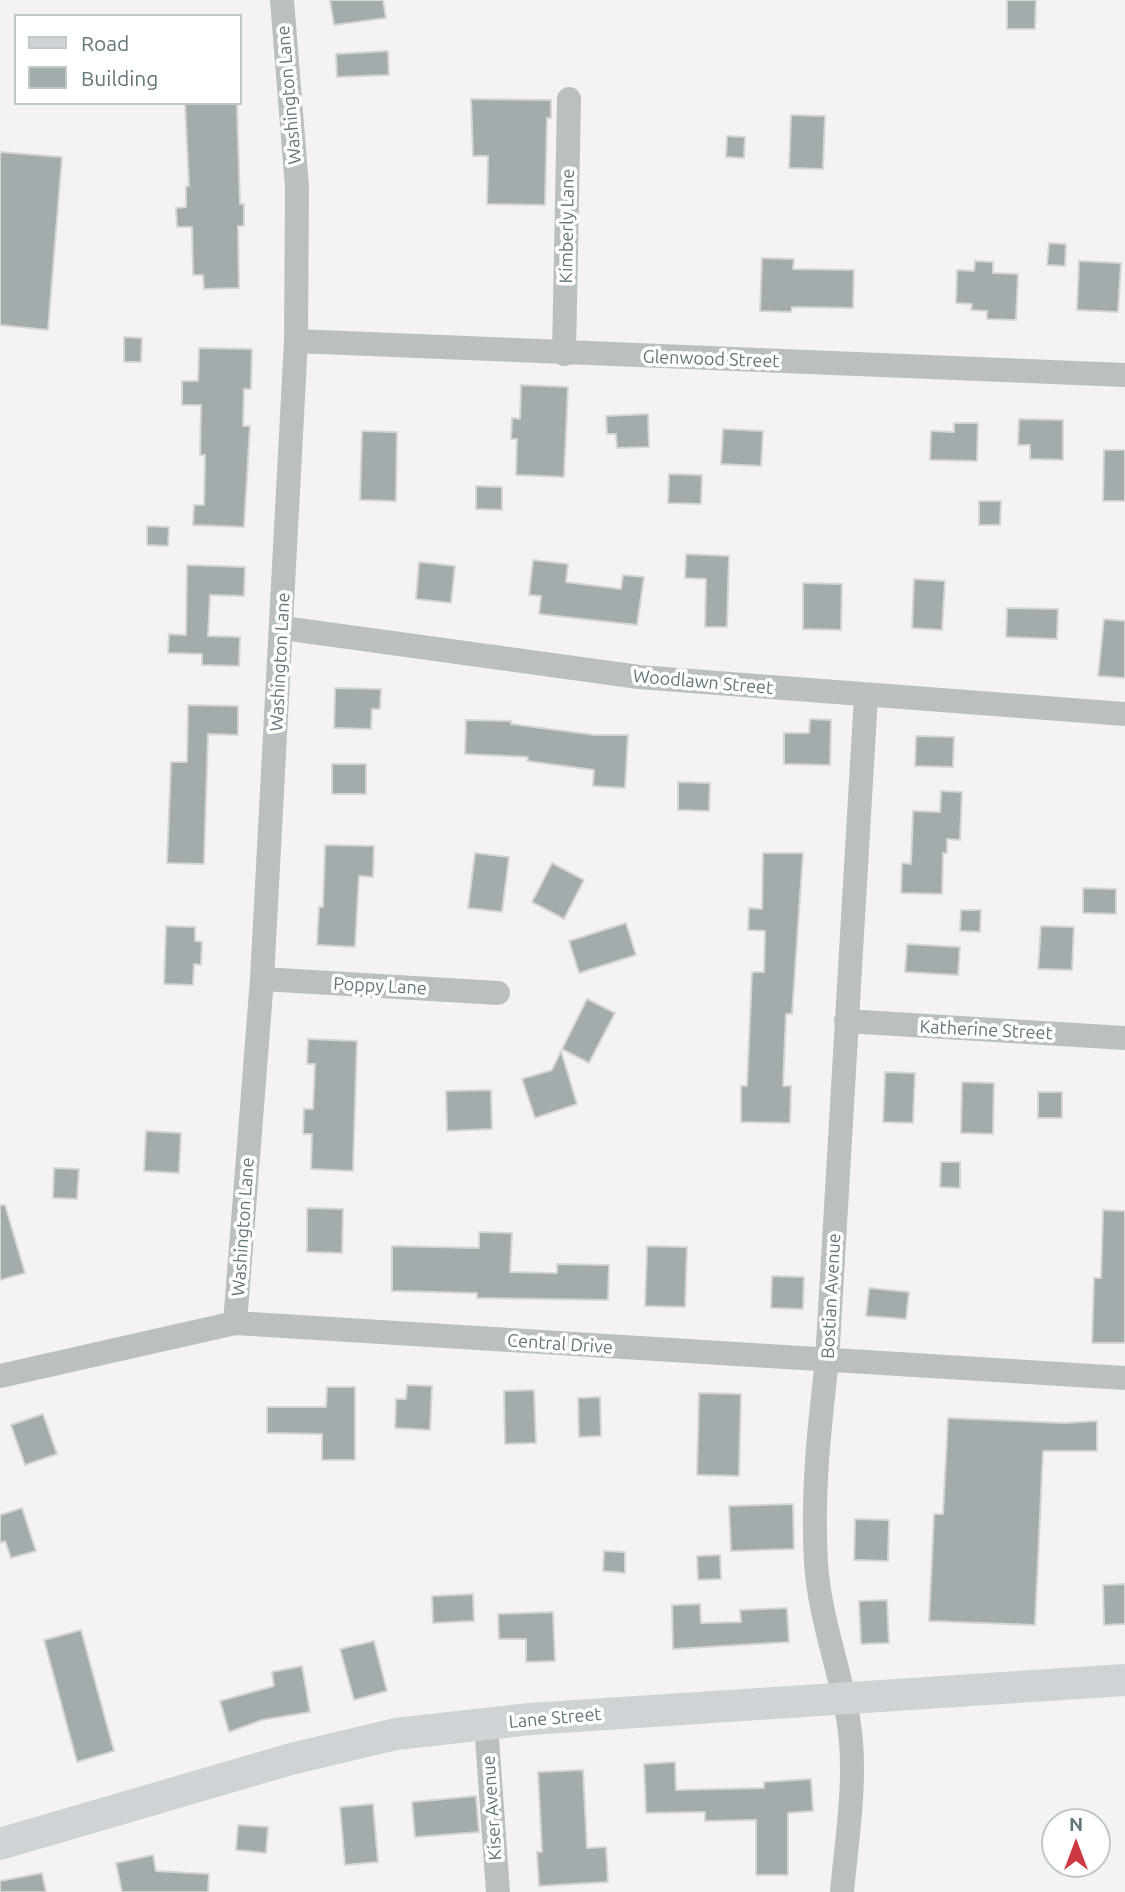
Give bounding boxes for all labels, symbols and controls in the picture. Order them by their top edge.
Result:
legend [14,14,242,105]
street label: Washington Lane [272,25,306,165]
text: Road [81,31,129,55]
text: Building [81,66,158,90]
street label: Kimberly Lane [555,168,579,284]
street label: Glenwood Street [642,346,780,372]
street label: Washington Lane [266,592,294,732]
street label: Woodlawn Street [632,665,774,699]
street label: Poppy Lane [333,973,427,999]
street label: Katherine Street [919,1016,1053,1044]
street label: Washington Lane [227,1157,259,1297]
street label: Bostian Avenue [817,1233,845,1359]
street label: Central Drive [507,1330,613,1358]
street label: Lane Street [508,1703,602,1733]
street label: Kiser Avenue [478,1755,506,1861]
north arrow [1041,1808,1111,1878]
text: N [1069,1813,1083,1835]

